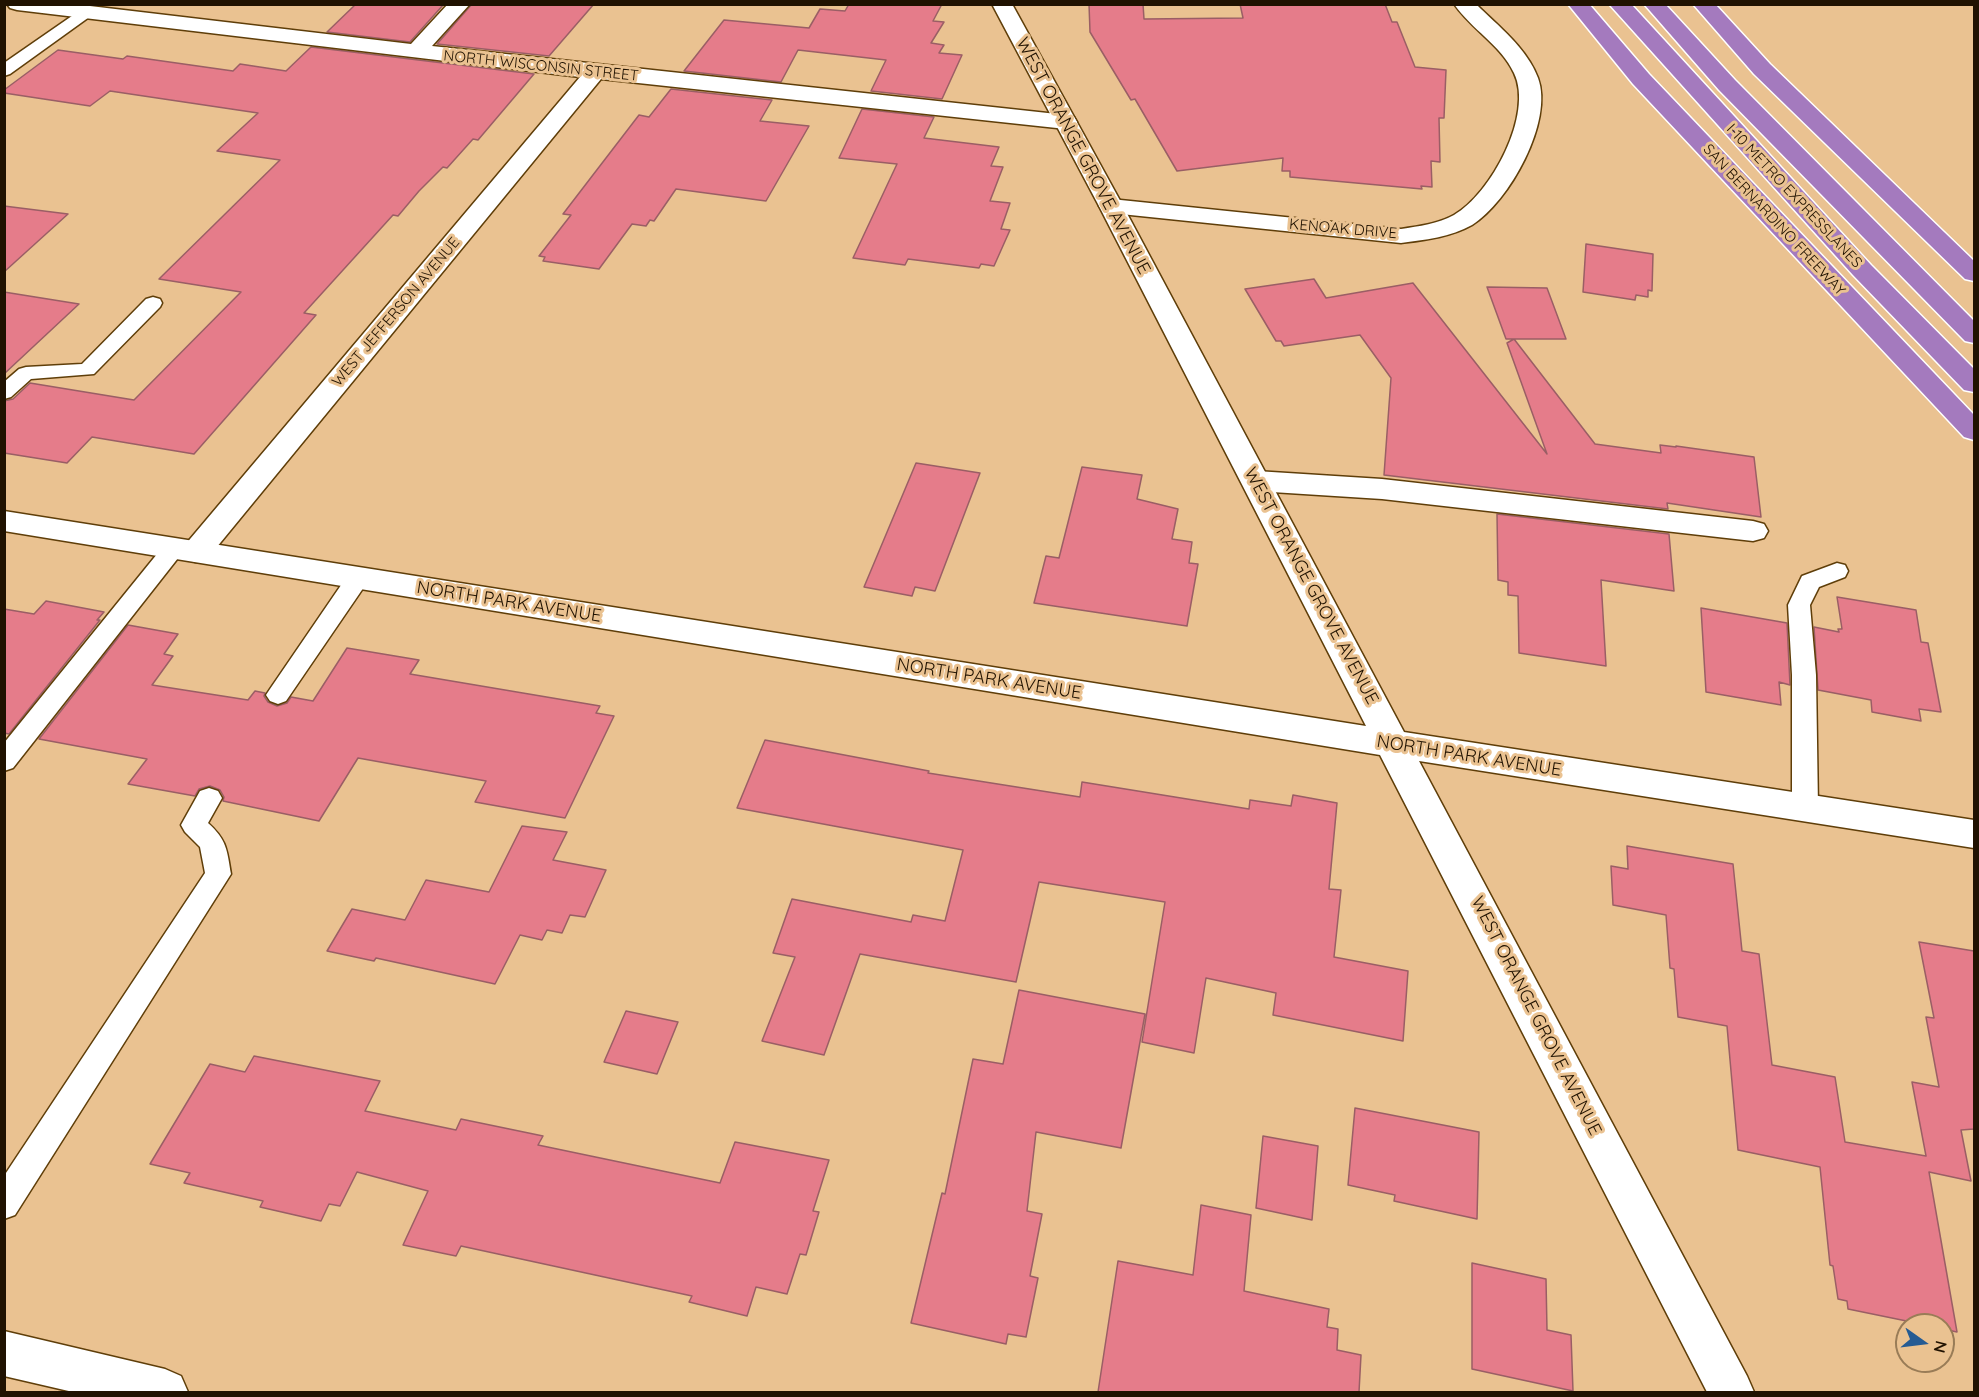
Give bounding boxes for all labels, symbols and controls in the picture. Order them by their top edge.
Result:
street label: WEST ORANGE GROVE AVENUE [1011,34,1155,278]
street label: NORTH WISCONSIN STREET [443,47,639,85]
street label: I-10 METRO EXPRESSLANES [1722,120,1866,272]
street label: SAN BERNARDINO FREEWAY [1699,141,1849,299]
street label: KENOAK DRIVE [1288,215,1398,243]
street label: WEST JEFFERSON AVENUE [328,234,464,390]
street label: WEST ORANGE GROVE AVENUE [1239,464,1383,708]
street label: NORTH PARK AVENUE [415,577,603,627]
street label: NORTH PARK AVENUE [895,654,1083,704]
street label: NORTH PARK AVENUE [1375,731,1563,781]
street label: WEST ORANGE GROVE AVENUE [1466,893,1606,1139]
north arrow [1895,1313,1955,1373]
text: N [1929,1339,1952,1355]

